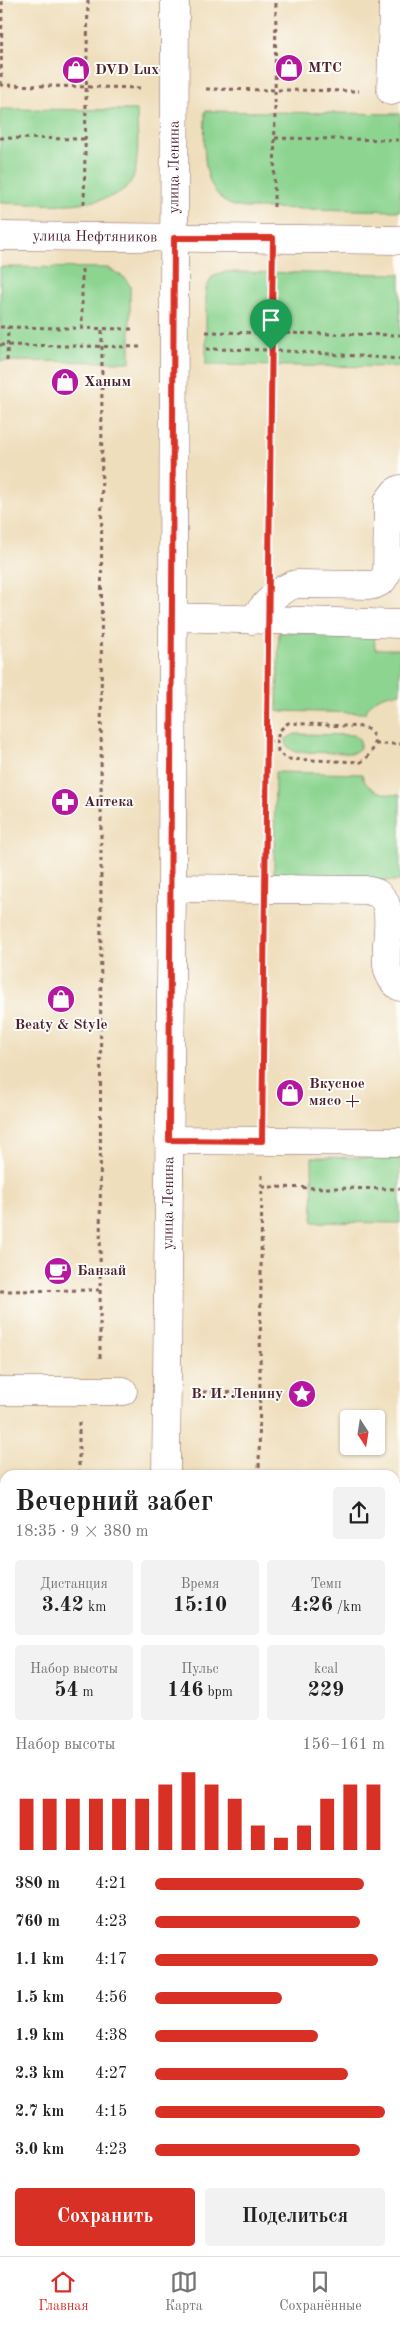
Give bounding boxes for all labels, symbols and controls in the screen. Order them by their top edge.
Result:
shop icon: МТС [274,53,304,83]
shop icon: DVD Lux [61,55,91,85]
place label: МТС [308,61,342,76]
place label: DVD Lux [95,63,159,78]
street label: улица Ленина [167,120,182,214]
street label: улица Нефтяников [33,229,157,245]
pin [250,299,292,350]
icon: arrive [257,306,285,334]
shop icon: Ханым [50,367,80,397]
place label: Ханым [84,375,132,390]
pharmacy icon: Аптека [50,787,80,817]
place label: Аптека [84,795,134,810]
shop icon: Beaty & Style [46,984,76,1014]
place label: Beaty & Style [14,1018,108,1033]
place label: Вкусное мясо + [309,1077,365,1109]
shop icon: Вкусное мясо + [275,1078,305,1108]
street label: улица Ленина [161,1156,177,1250]
cafe icon: Банзай [43,1256,73,1286]
place label: Банзай [77,1264,126,1279]
place icon: В. И. Ленину [287,1379,317,1409]
place label: В. И. Ленину [191,1387,283,1402]
north arrow [340,1410,385,1455]
map controls [340,1410,385,1455]
button: share [333,1487,385,1539]
text: Вечерний забег [15,1489,213,1517]
text: 18:35 · 9 × 380 m [15,1524,148,1540]
text: Дистанция [40,1577,108,1591]
text: Время [181,1577,219,1591]
text: Темп [310,1577,342,1591]
text: 3.42 [42,1595,84,1616]
text: 15:10 [173,1595,227,1616]
text: 4:26 [290,1595,333,1616]
text: km [84,1600,106,1614]
text: /km [333,1600,362,1614]
text: Набор высоты [30,1662,118,1676]
text: Пульс [181,1662,219,1676]
text: kcal [314,1662,338,1676]
text: 54 [54,1680,79,1701]
text: 146 [167,1680,204,1701]
text: 229 [308,1680,344,1701]
text: m [79,1685,94,1699]
text: bpm [204,1685,233,1699]
text: Набор высоты [15,1737,115,1753]
text: 156–161 m [302,1737,385,1753]
text: 380 m [15,1876,60,1892]
text: 4:21 [95,1876,127,1892]
text: 760 m [15,1914,60,1930]
text: 4:23 [95,1914,127,1930]
text: 1.1 km [15,1952,64,1968]
text: 4:17 [95,1952,127,1968]
text: 1.5 km [15,1990,64,2006]
text: 4:56 [95,1990,127,2006]
text: 1.9 km [15,2028,64,2044]
text: 4:38 [95,2028,127,2044]
text: 2.3 km [15,2066,64,2082]
text: 4:27 [95,2066,127,2082]
text: 2.7 km [15,2104,64,2120]
text: 4:15 [95,2104,127,2120]
text: 3.0 km [15,2142,64,2158]
text: 4:23 [95,2142,127,2158]
button: Сохранить [15,2188,195,2246]
button: Поделиться [205,2188,385,2246]
tab: Главная [38,2268,89,2315]
tab: Карта [165,2268,203,2315]
tab: Сохранённые [279,2268,362,2315]

